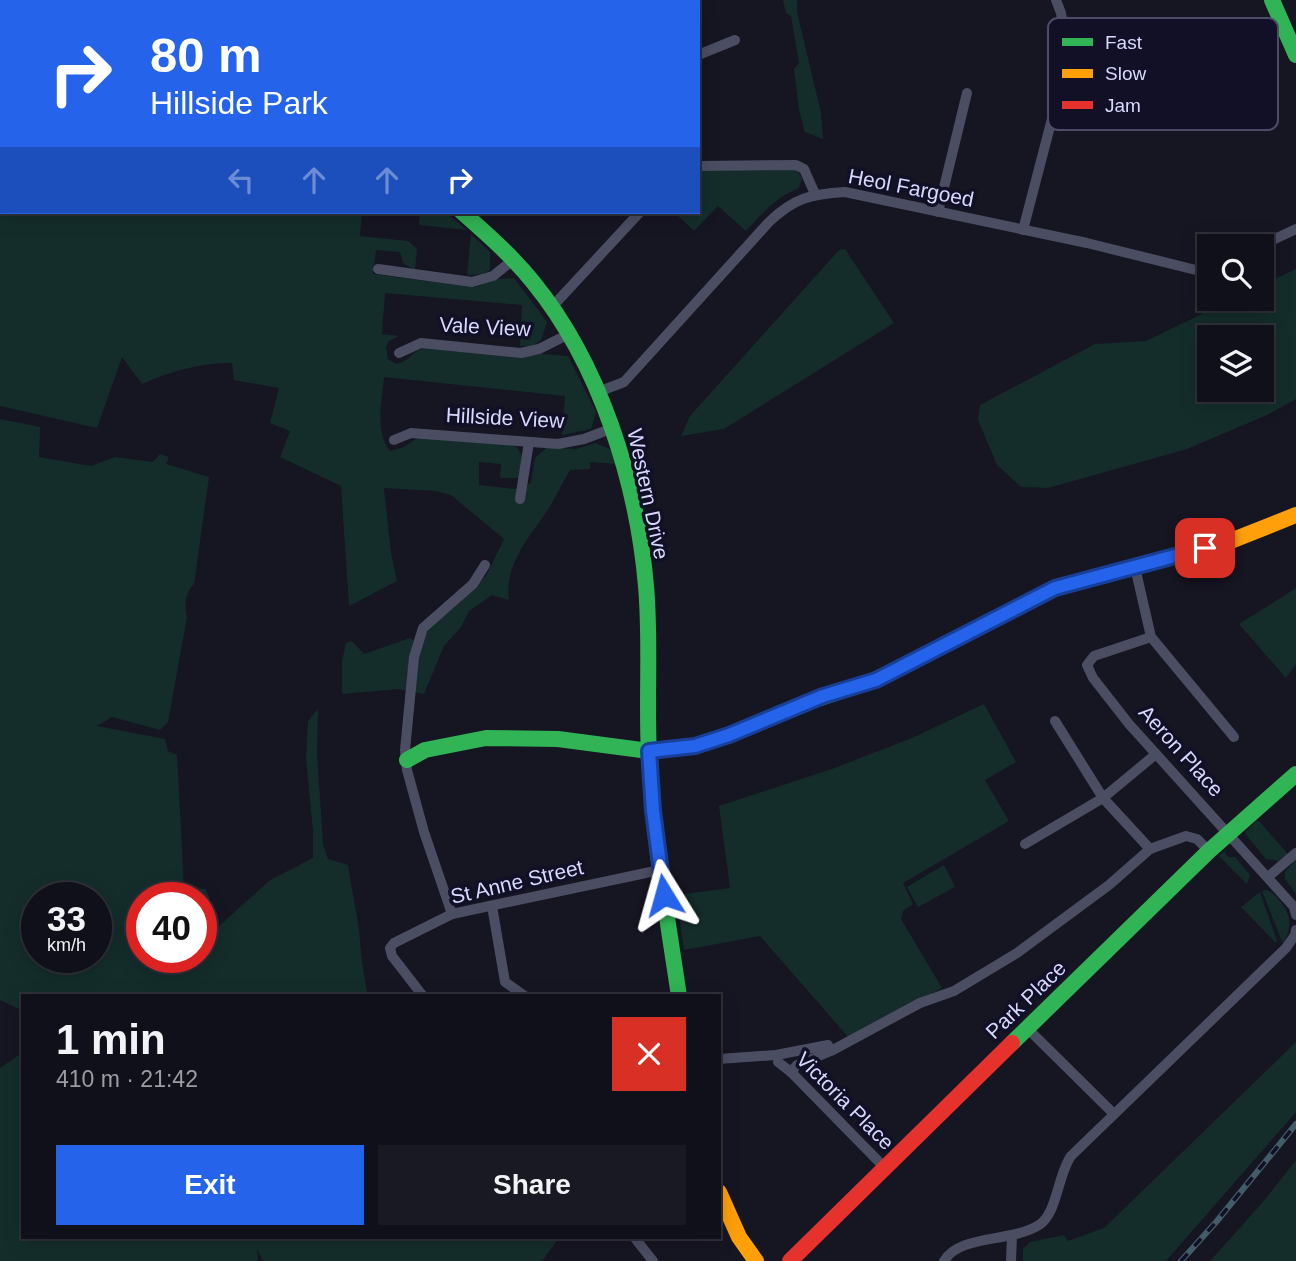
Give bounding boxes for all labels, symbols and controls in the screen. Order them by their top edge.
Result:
legend [1048,18,1278,130]
icon: right [35,28,126,119]
text: 80 m [150,28,262,82]
text: Fast [1105,32,1143,53]
text: Slow [1105,63,1146,84]
text: Hillside Park [150,85,328,121]
text: Jam [1105,95,1141,116]
icon: left [222,161,260,199]
icon: ahead [295,161,333,199]
icon: ahead [368,161,406,199]
icon: right [441,161,479,199]
street label: Heol Fargoed [846,164,976,211]
map controls [1197,234,1274,402]
button: search [1197,234,1274,311]
street label: Vale View [439,313,532,340]
button: layers [1197,325,1274,402]
street label: Hillside View [445,403,566,432]
street label: Western Drive [623,427,674,561]
pin [1175,518,1235,578]
icon: arrive [1186,529,1224,567]
street label: Aeron Place [1135,700,1228,801]
street label: St Anne Street [448,855,586,908]
position arrow [627,858,701,932]
speed limit sign: 40 [126,882,217,973]
text: 33 [47,899,86,938]
text: km/h [47,935,86,955]
street label: Park Place [981,956,1070,1043]
text: 1 min [56,1016,166,1063]
button: close [612,1017,686,1091]
street label: Victoria Place [792,1047,899,1154]
text: 410 m · 21:42 [56,1066,198,1092]
button: Exit [56,1145,364,1225]
button: Share [378,1145,686,1225]

